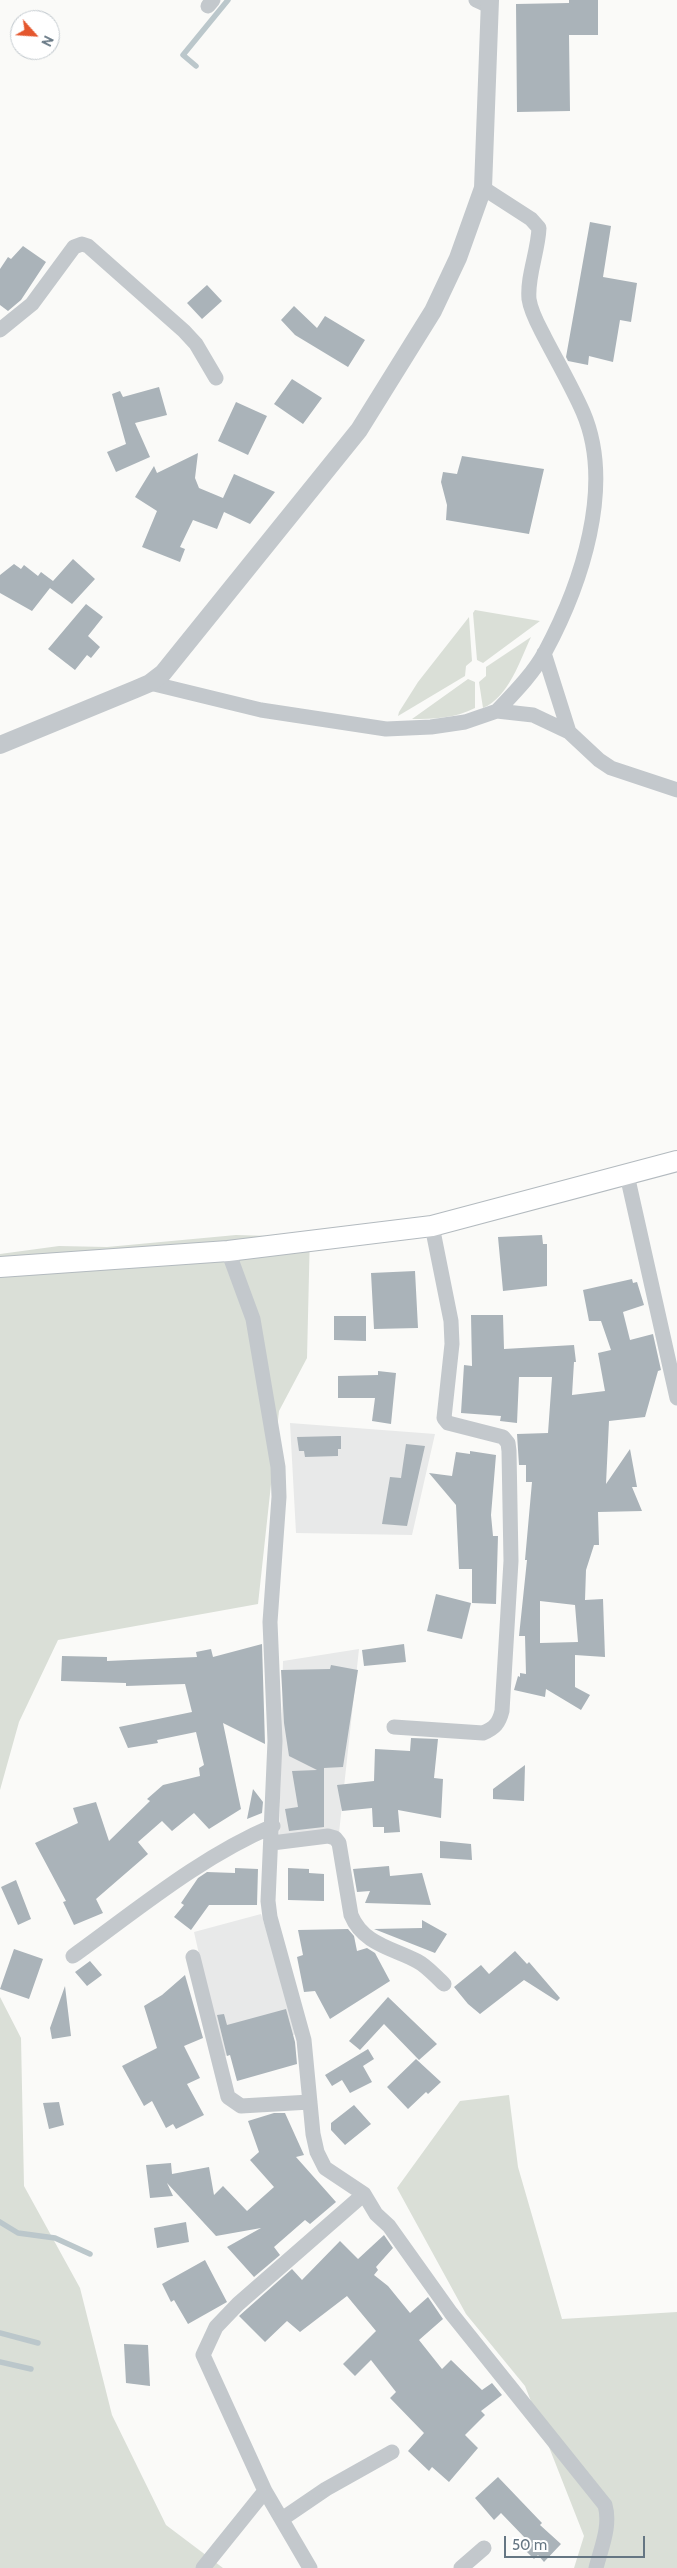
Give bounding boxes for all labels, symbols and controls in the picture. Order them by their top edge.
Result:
north arrow [10,10,60,60]
text: N [37,33,58,50]
scale bar [507,2526,648,2558]
text: 50 m [512,2536,547,2554]

